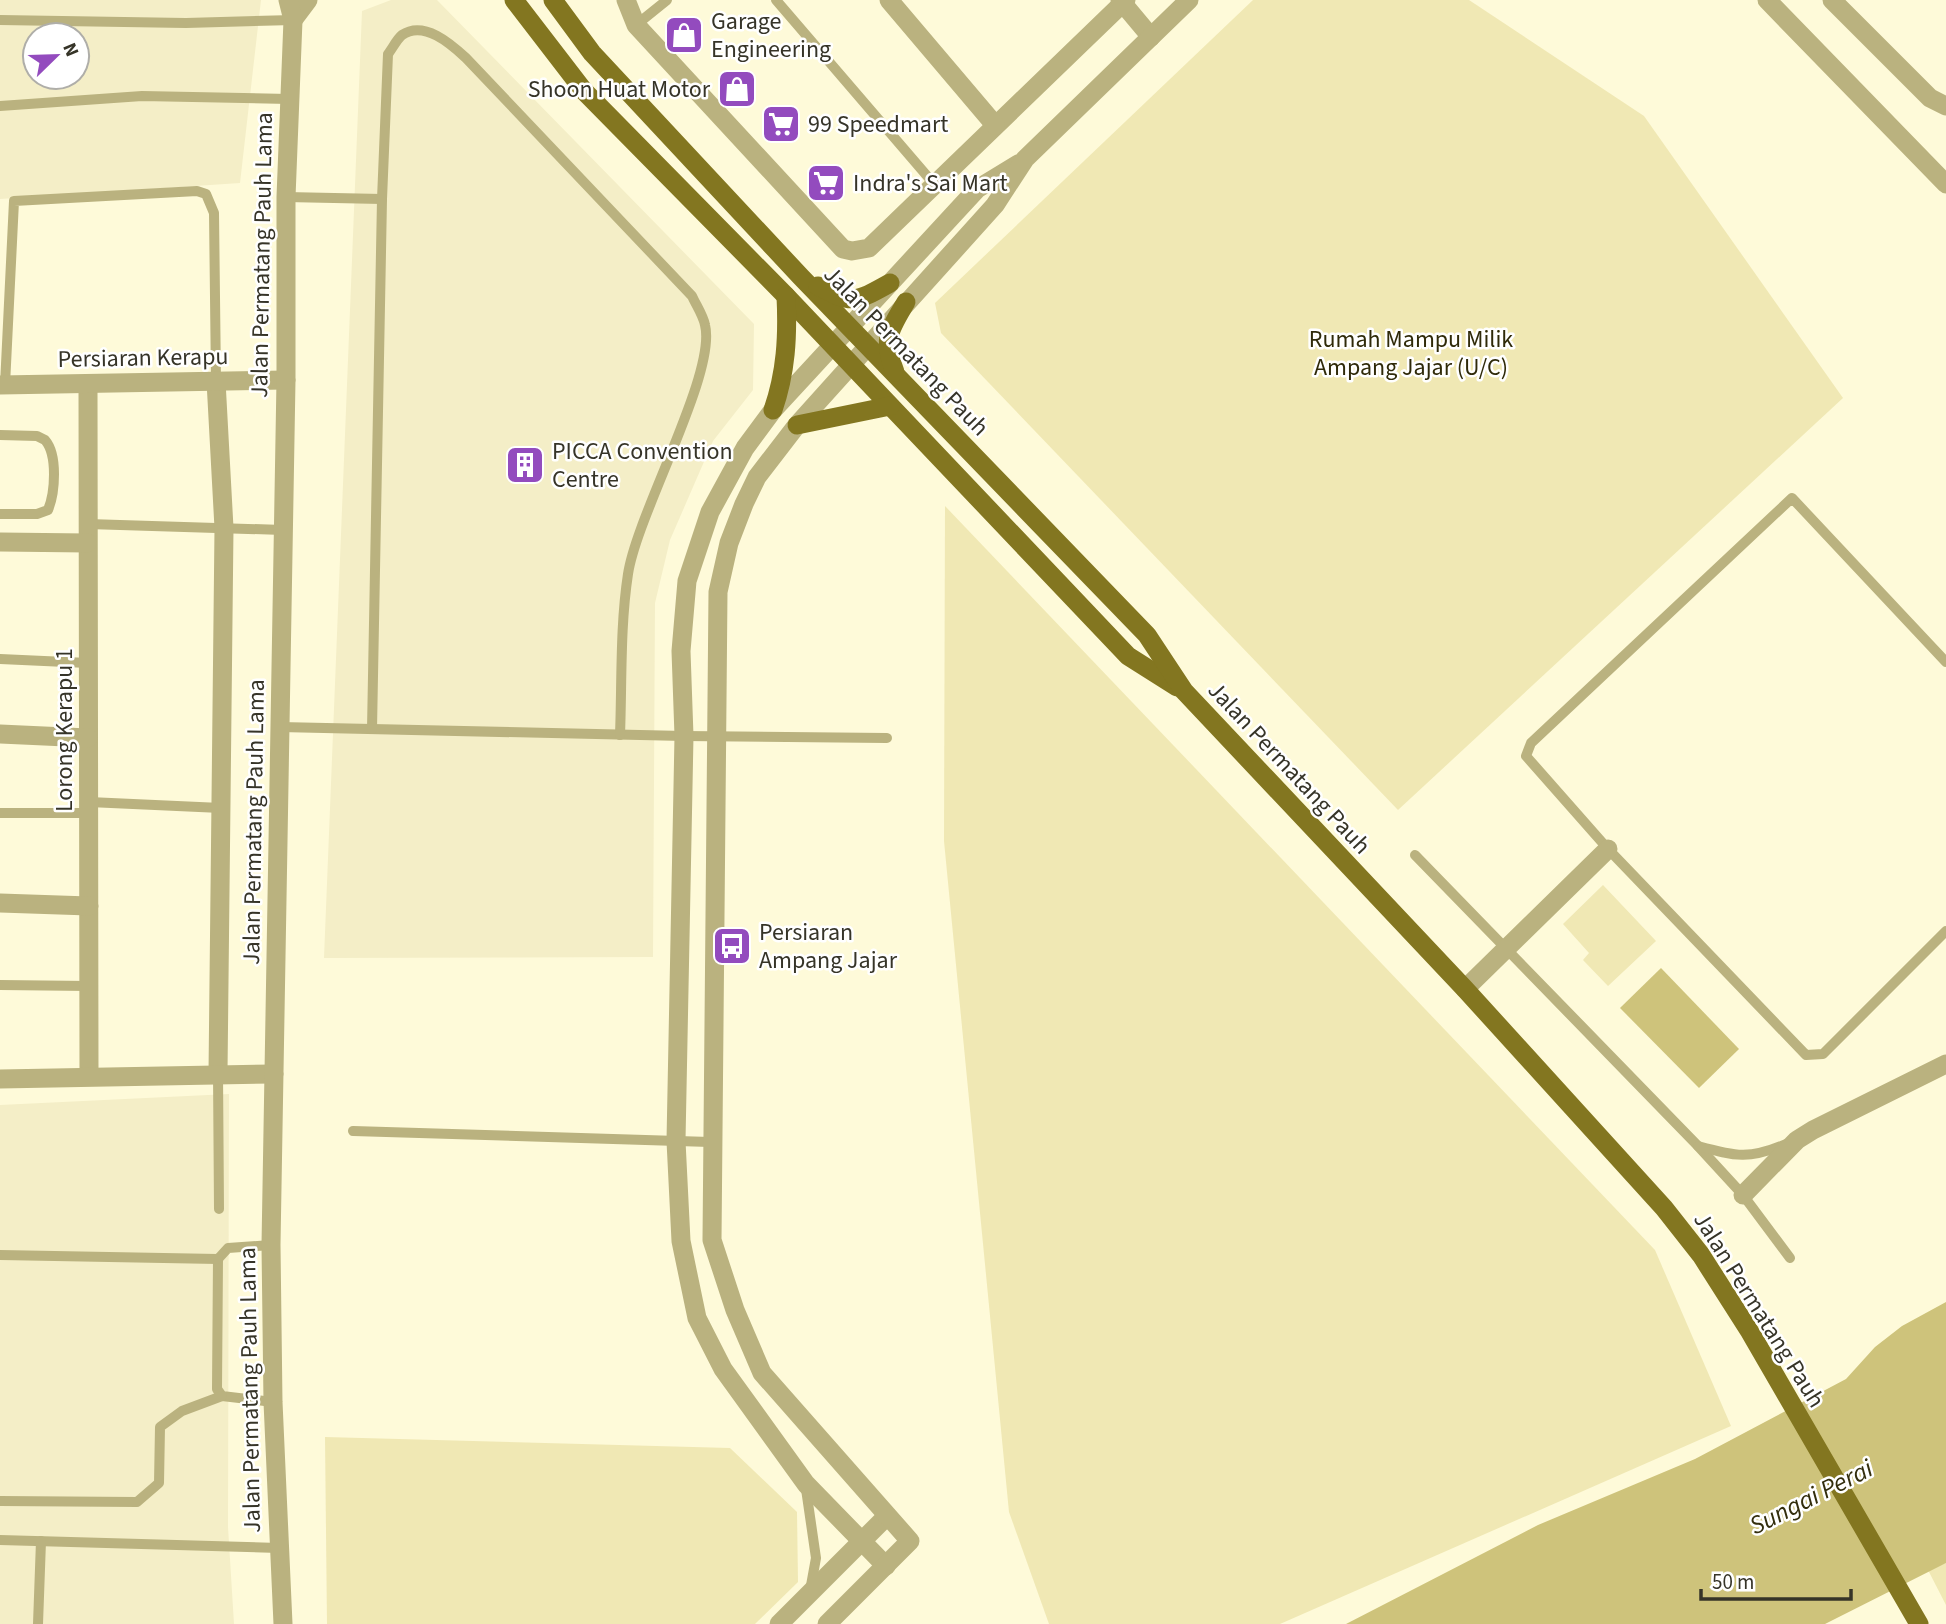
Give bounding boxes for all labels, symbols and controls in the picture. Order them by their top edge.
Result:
place label: Garage Engineering [711,4,831,67]
shop icon: Garage Engineering [663,14,705,56]
north arrow [21,21,91,91]
text: N [55,39,85,61]
shop icon: Shoon Huat Motor [716,68,758,110]
place label: Shoon Huat Motor [528,72,711,107]
supermarket icon: 99 Speedmart [760,103,802,145]
place label: 99 Speedmart [808,107,948,142]
street label: Jalan Permatang Pauh Lama [242,112,282,398]
supermarket icon: Indra's Sai Mart [805,162,847,204]
place label: Indra's Sai Mart [853,166,1008,201]
street label: Jalan Permatang Pauh [815,258,997,444]
park label: Rumah Mampu Milik Ampang Jajar (U/C) [1309,322,1513,385]
street label: Persiaran Kerapu [57,339,229,377]
place label: PICCA Convention Centre [552,434,733,497]
building icon: PICCA Convention Centre [504,444,546,486]
street label: Lorong Kerapu 1 [47,648,82,812]
street label: Jalan Permatang Pauh [1199,674,1379,862]
street label: Jalan Permatang Pauh Lama [234,679,274,965]
place label: Persiaran Ampang Jajar [759,915,898,978]
bus stop icon: Persiaran Ampang Jajar [711,925,753,967]
street label: Jalan Permatang Pauh [1685,1205,1833,1415]
street label: Jalan Permatang Pauh Lama [230,1247,270,1533]
water label: Sungai Perai [1743,1450,1880,1544]
scale bar [1701,1558,1852,1602]
text: 50 m [1712,1567,1754,1597]

